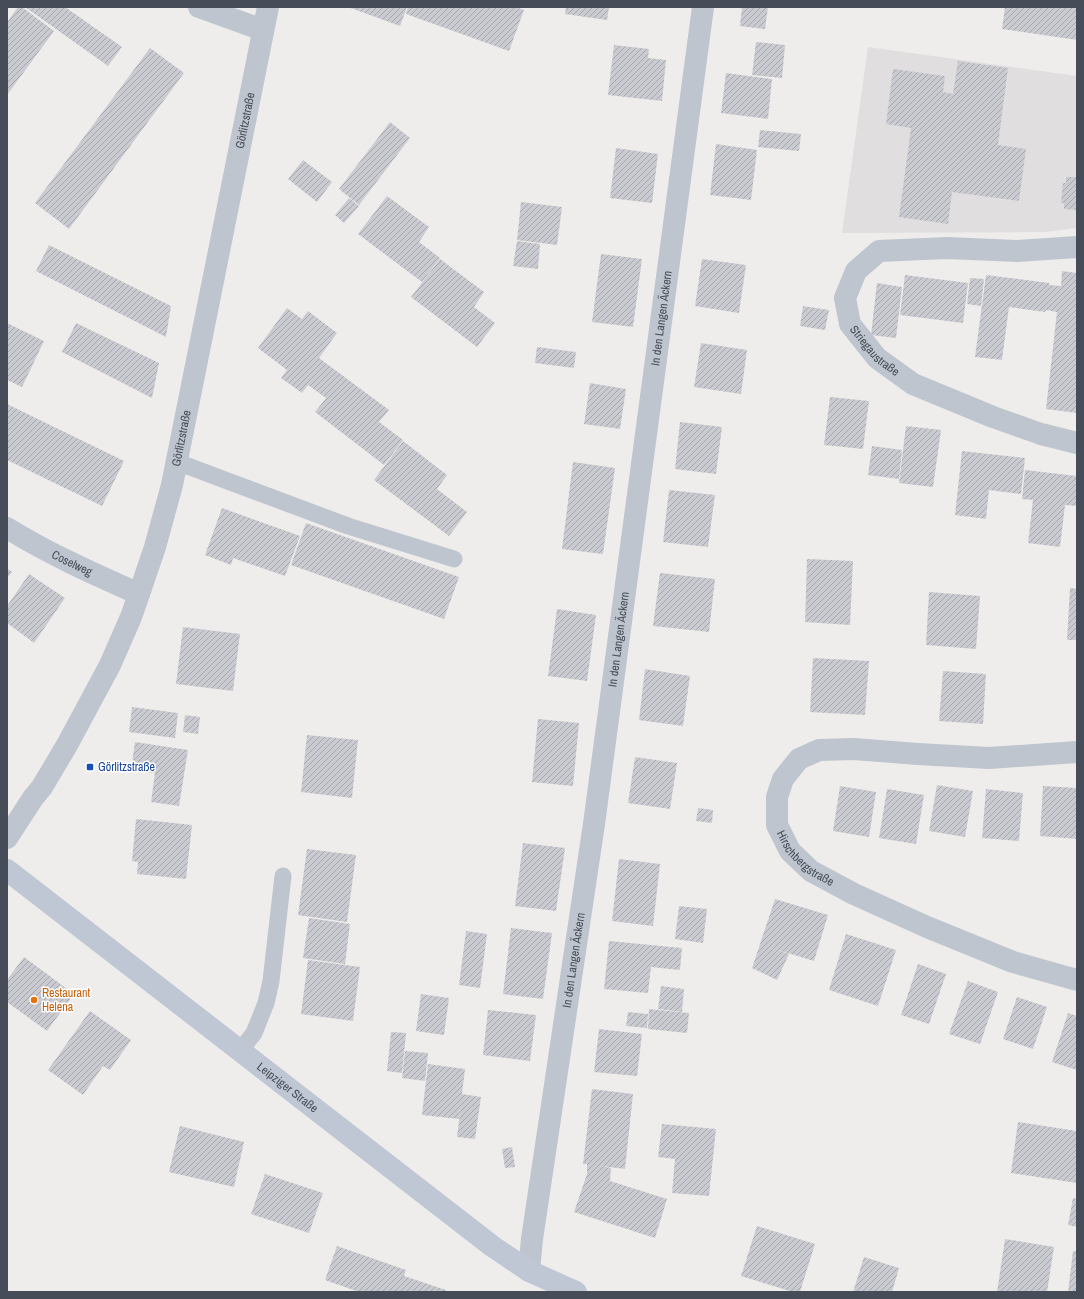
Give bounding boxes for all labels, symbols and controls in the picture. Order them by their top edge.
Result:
street label: Görlitzstraße [232,91,259,150]
street label: In den Langen Äckern [647,270,676,367]
street label: Striegaustraße [846,322,903,380]
street label: Görlitzstraße [168,409,195,468]
street label: Coselweg [49,547,95,580]
street label: In den Langen Äckern [604,591,633,688]
place label: Görlitzstraße [98,759,155,775]
marker: Görlitzstraße [85,762,95,772]
street label: Hirschbergstraße [773,828,837,890]
street label: In den Langen Äckern [559,912,589,1009]
place label: Restaurant Helena [42,985,90,1015]
marker: Restaurant Helena [29,995,39,1005]
street label: Leipziger Straße [254,1059,321,1116]

